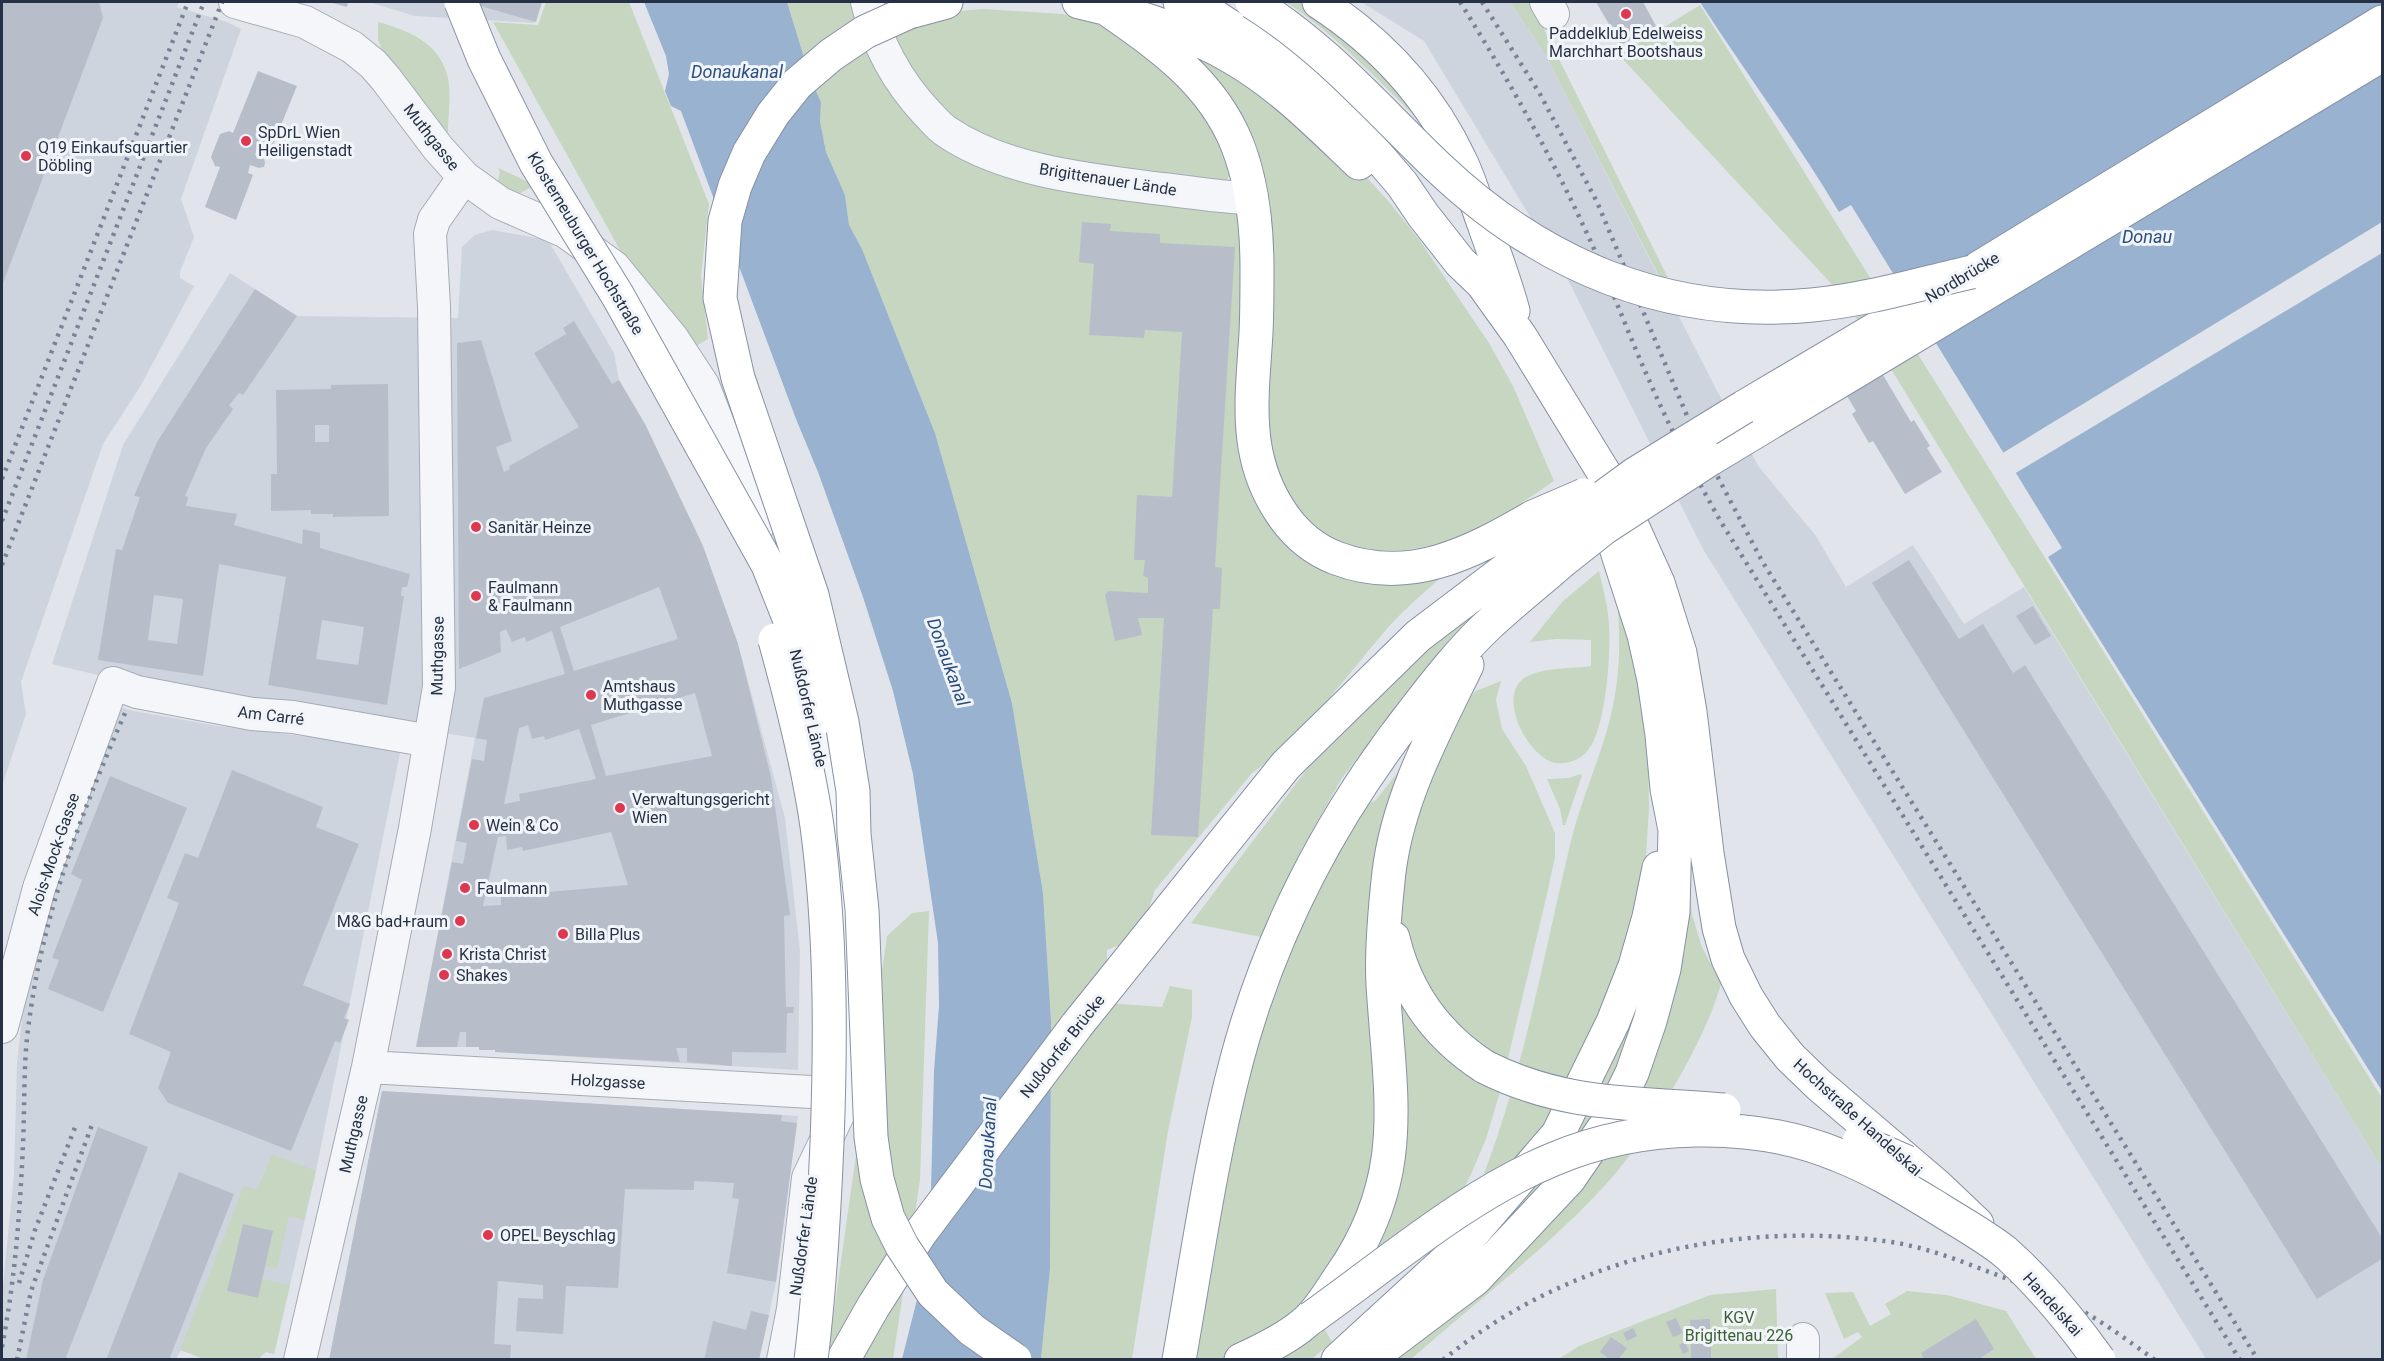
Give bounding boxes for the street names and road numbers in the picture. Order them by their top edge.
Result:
street label: Muthgasse [400,100,464,174]
street label: Klosterneuburger Hochstraße [523,149,648,338]
street label: Brigittenauer Lände [1038,159,1178,200]
street label: Nordbrücke [1922,248,2003,307]
street label: Muthgasse [427,616,448,696]
street label: Nußdorfer Lände [786,647,831,769]
street label: Am Carré [237,702,305,729]
street label: Alois-Mock-Gasse [24,790,83,918]
street label: Nußdorfer Brücke [1016,991,1109,1102]
street label: Hochstraße Handelskai [1790,1055,1926,1180]
street label: Holzgasse [570,1070,646,1093]
street label: Muthgasse [335,1093,372,1175]
street label: Nußdorfer Lände [786,1175,821,1297]
street label: Handelskai [2019,1269,2086,1340]

